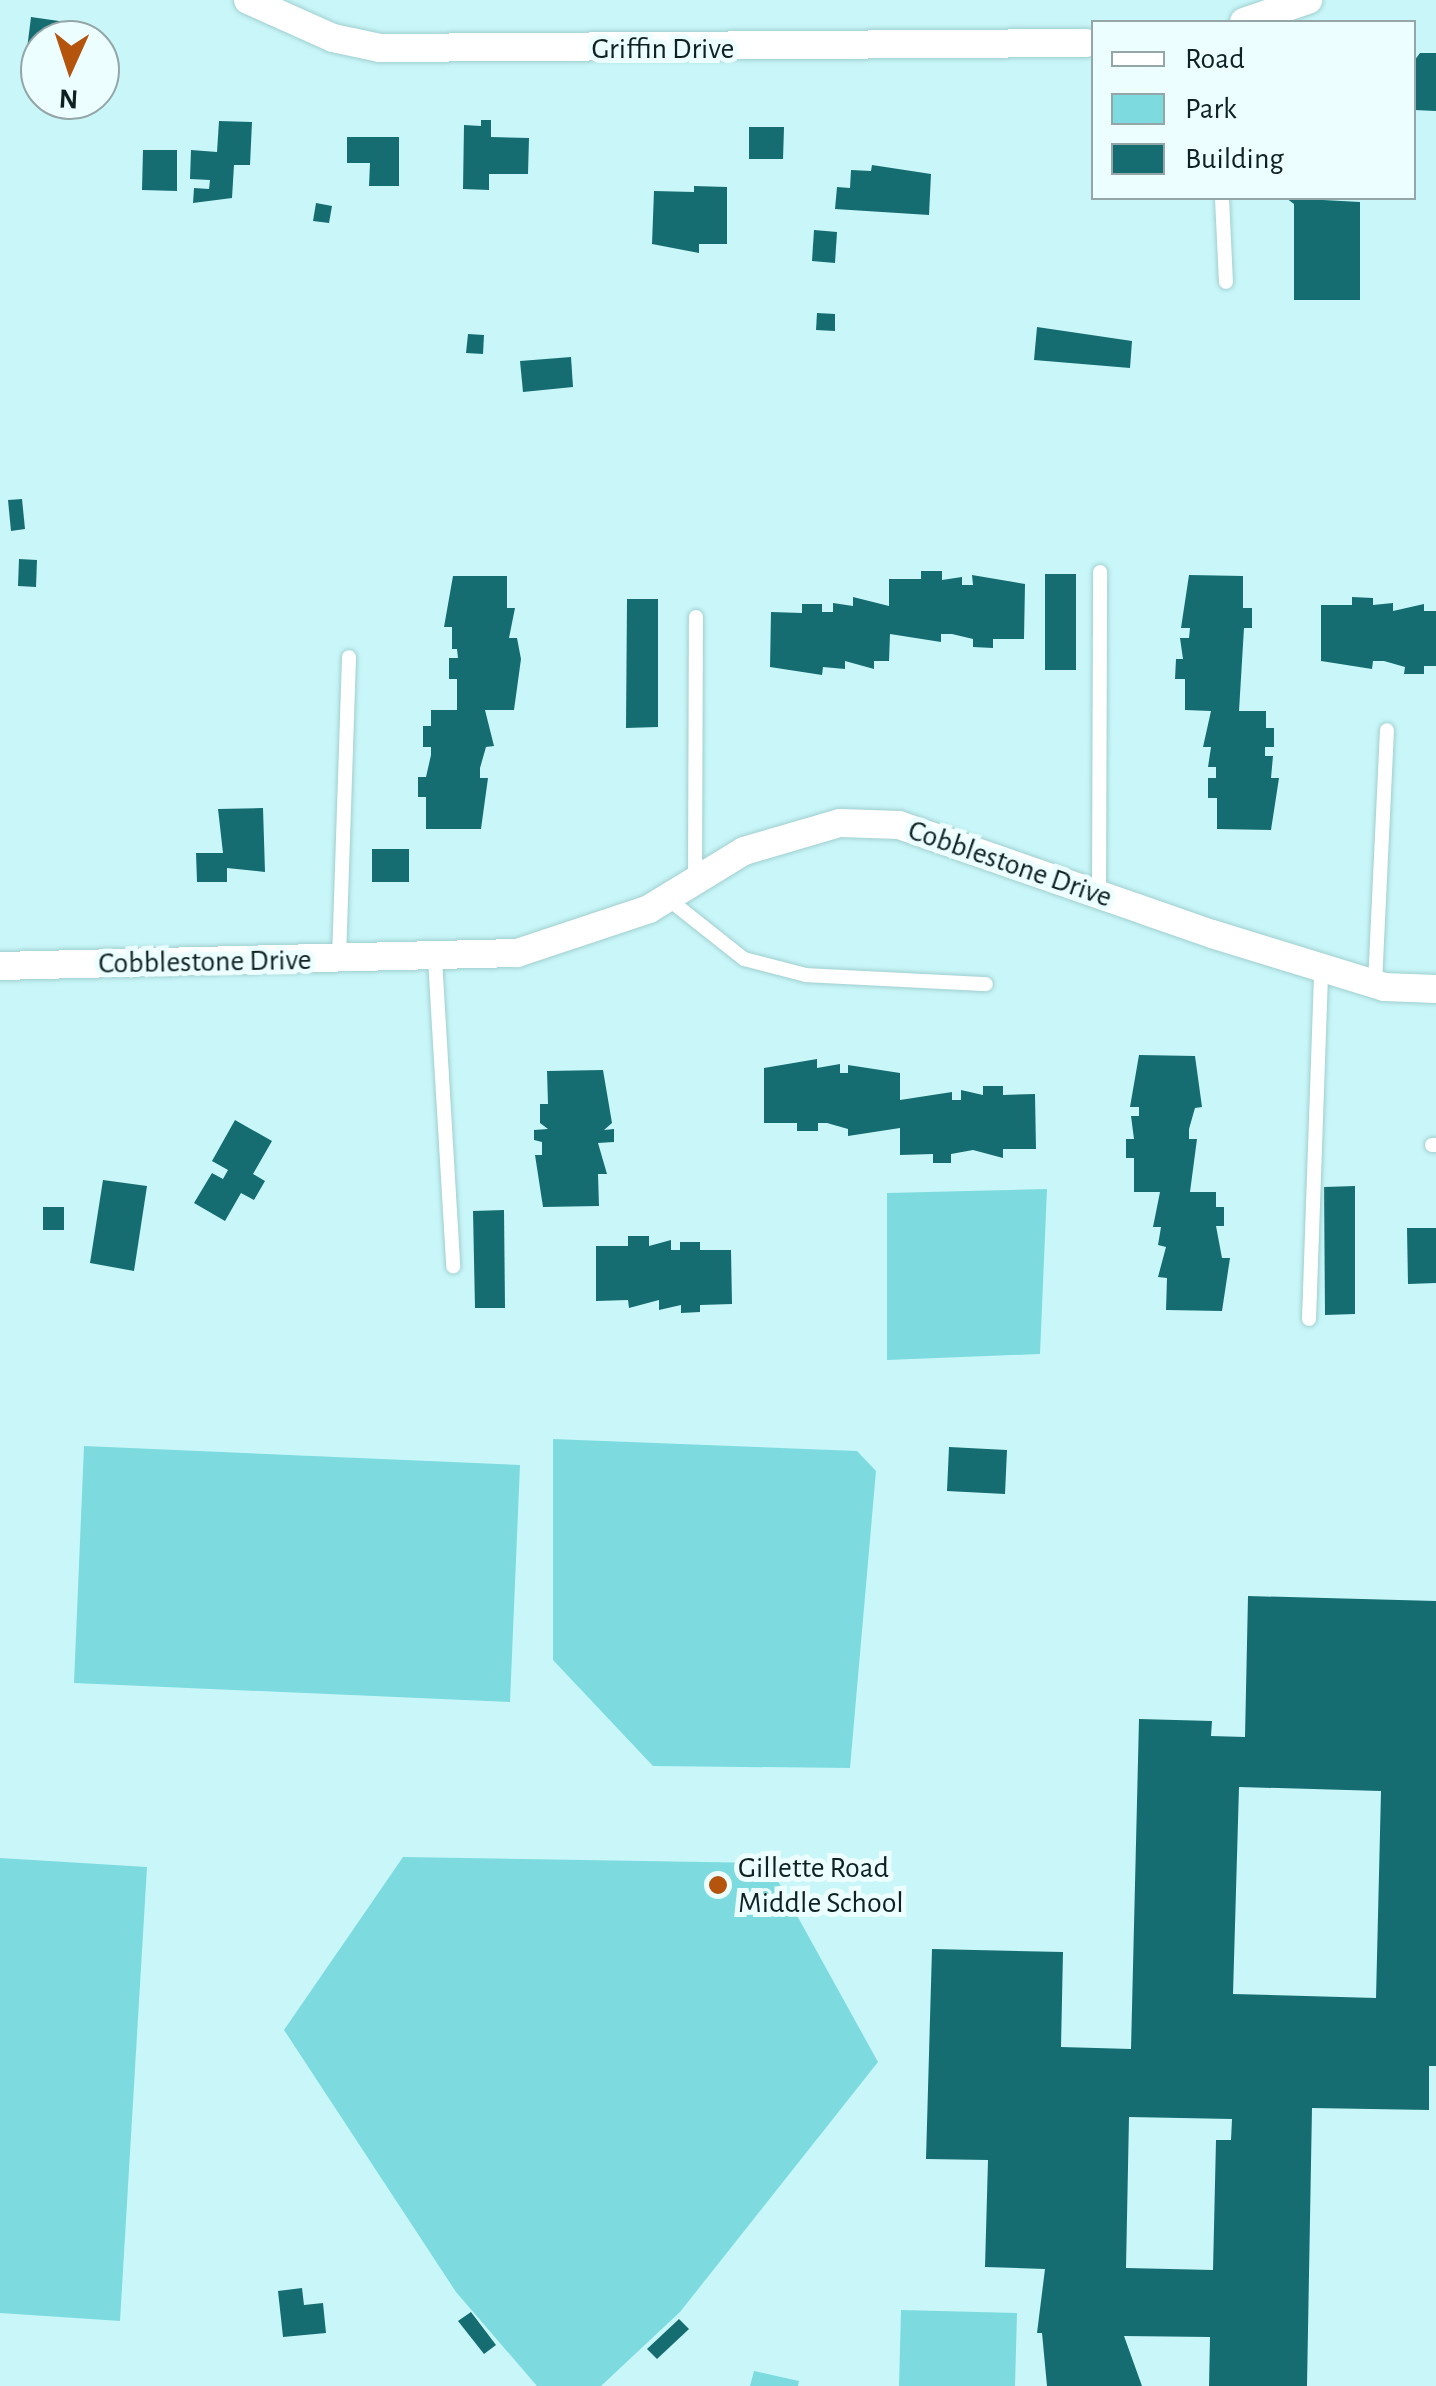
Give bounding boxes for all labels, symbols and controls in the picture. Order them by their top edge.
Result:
north arrow [20,20,120,120]
legend [1091,20,1416,200]
street label: Griffin Drive [592,31,734,67]
text: Road [1185,44,1245,74]
text: N [58,83,79,112]
text: Park [1185,94,1237,124]
text: Building [1185,144,1284,174]
street label: Cobblestone Drive [903,812,1117,916]
street label: Cobblestone Drive [98,942,312,982]
place label: Gillette Road Middle School [738,1850,904,1920]
marker: Gillette Road Middle School [707,1874,729,1896]

